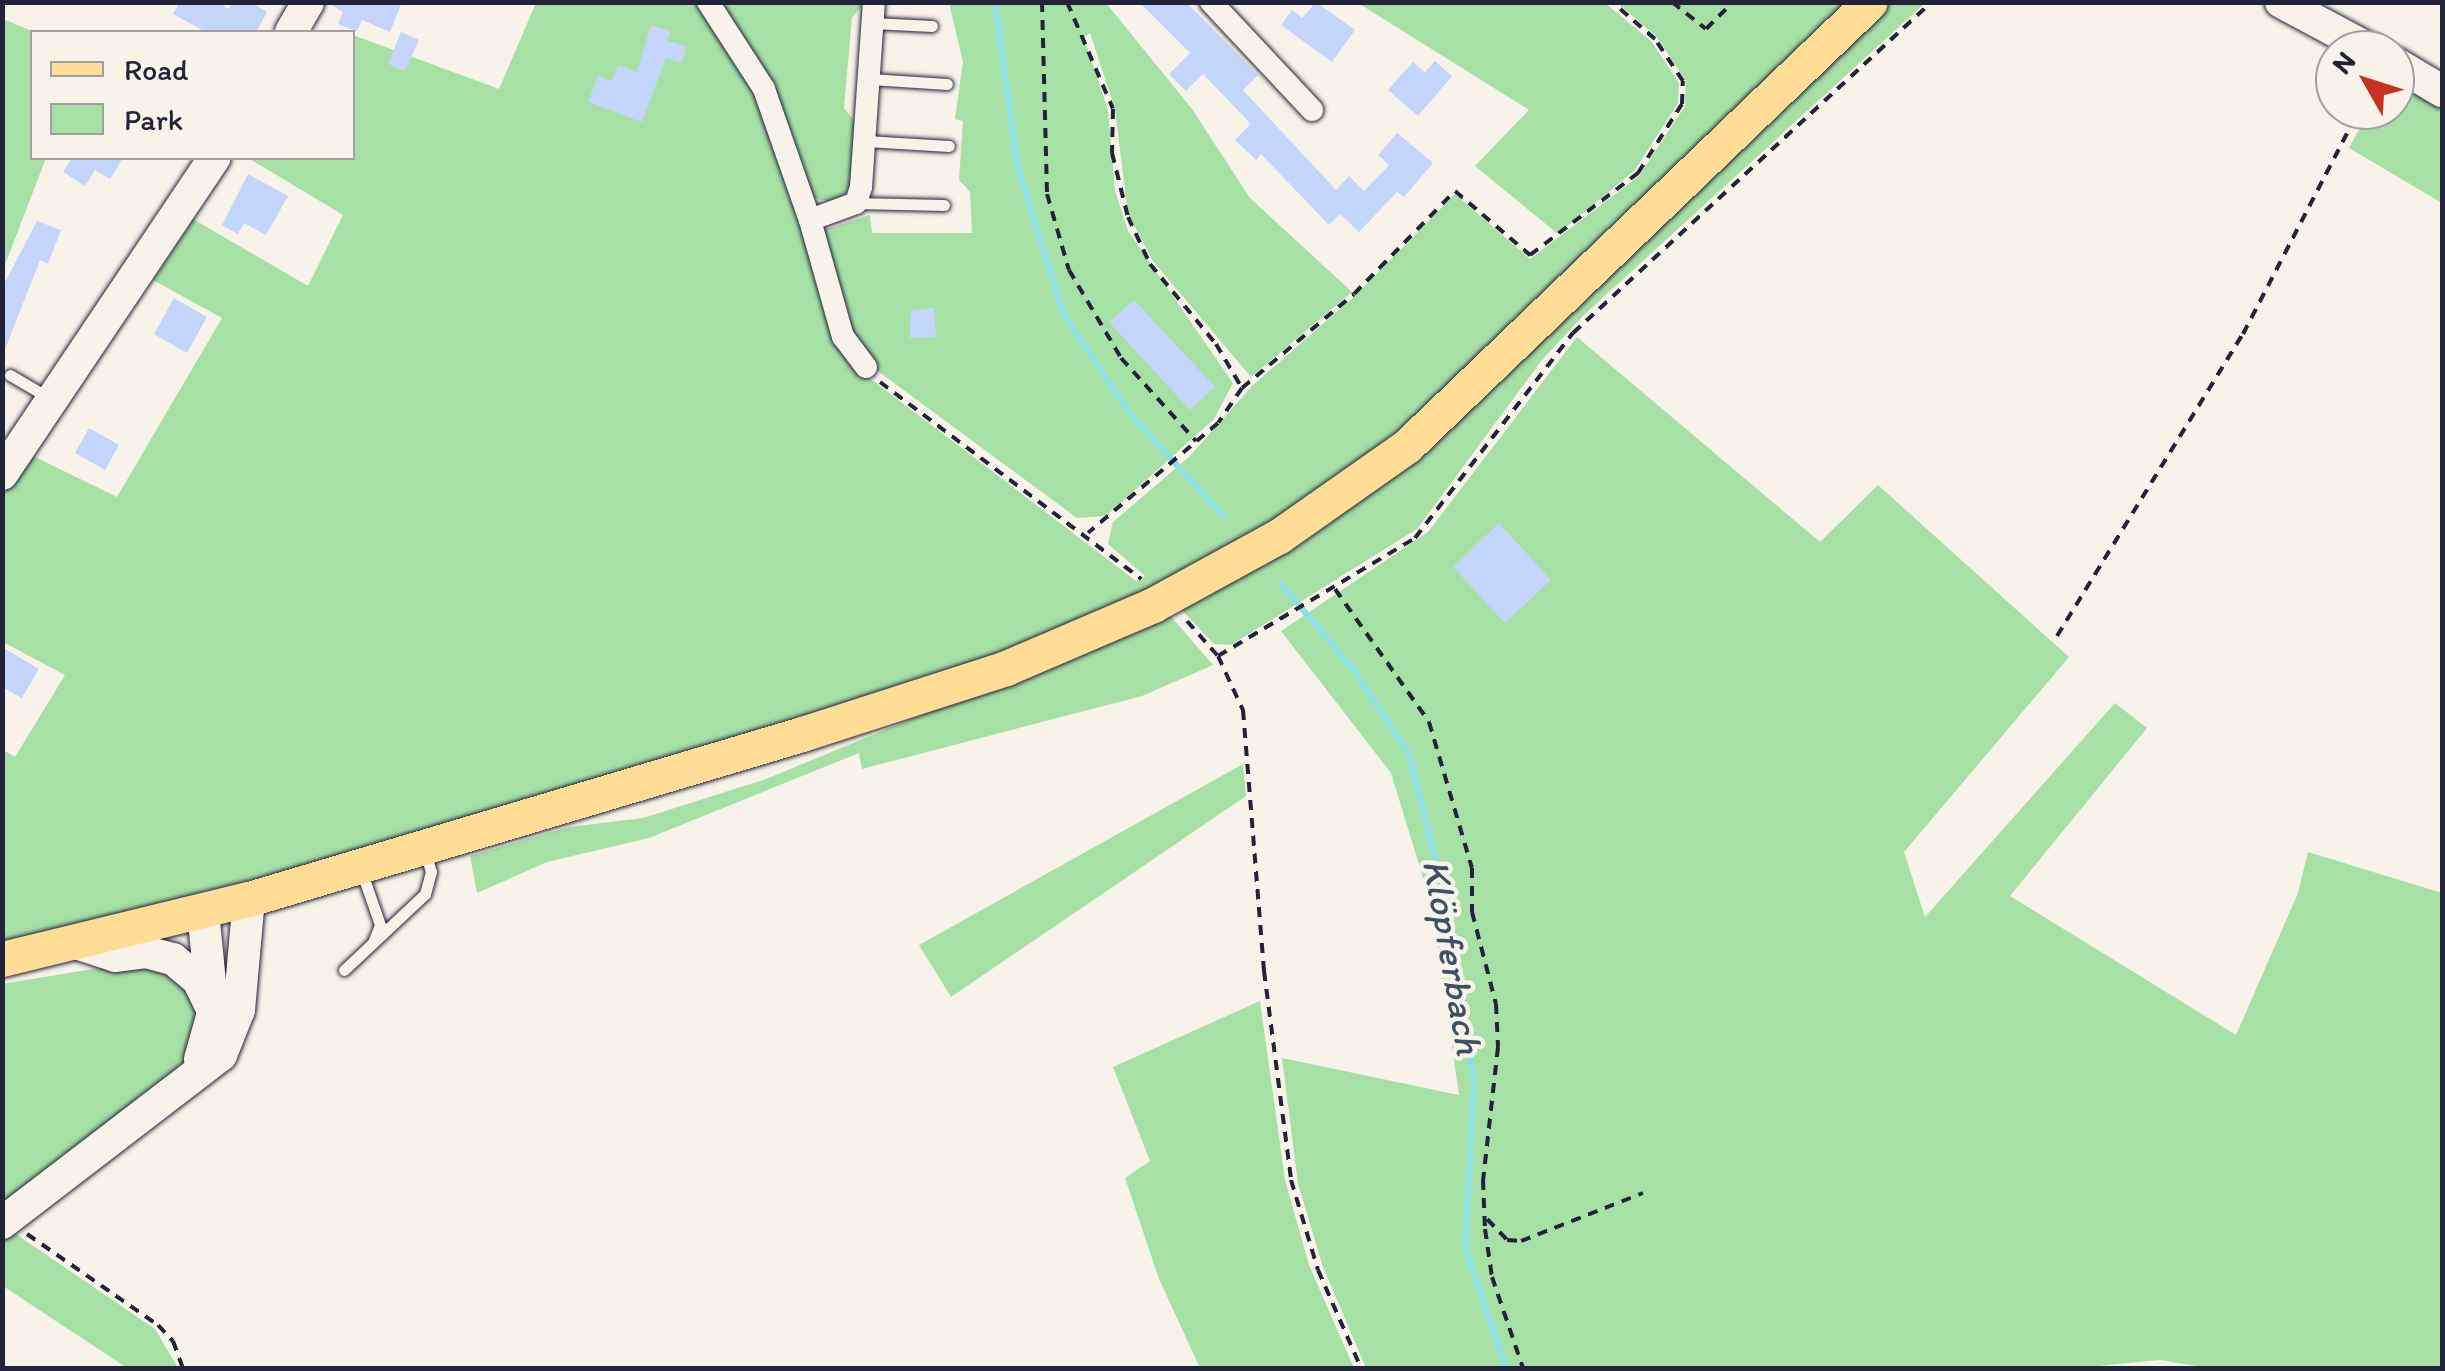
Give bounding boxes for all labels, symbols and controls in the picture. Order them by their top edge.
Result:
legend [30,30,355,160]
north arrow [2315,30,2415,130]
text: N [2324,44,2362,80]
text: Road [124,51,189,88]
text: Park [124,101,183,138]
water label: Klöpferbach [1412,856,1492,1058]

